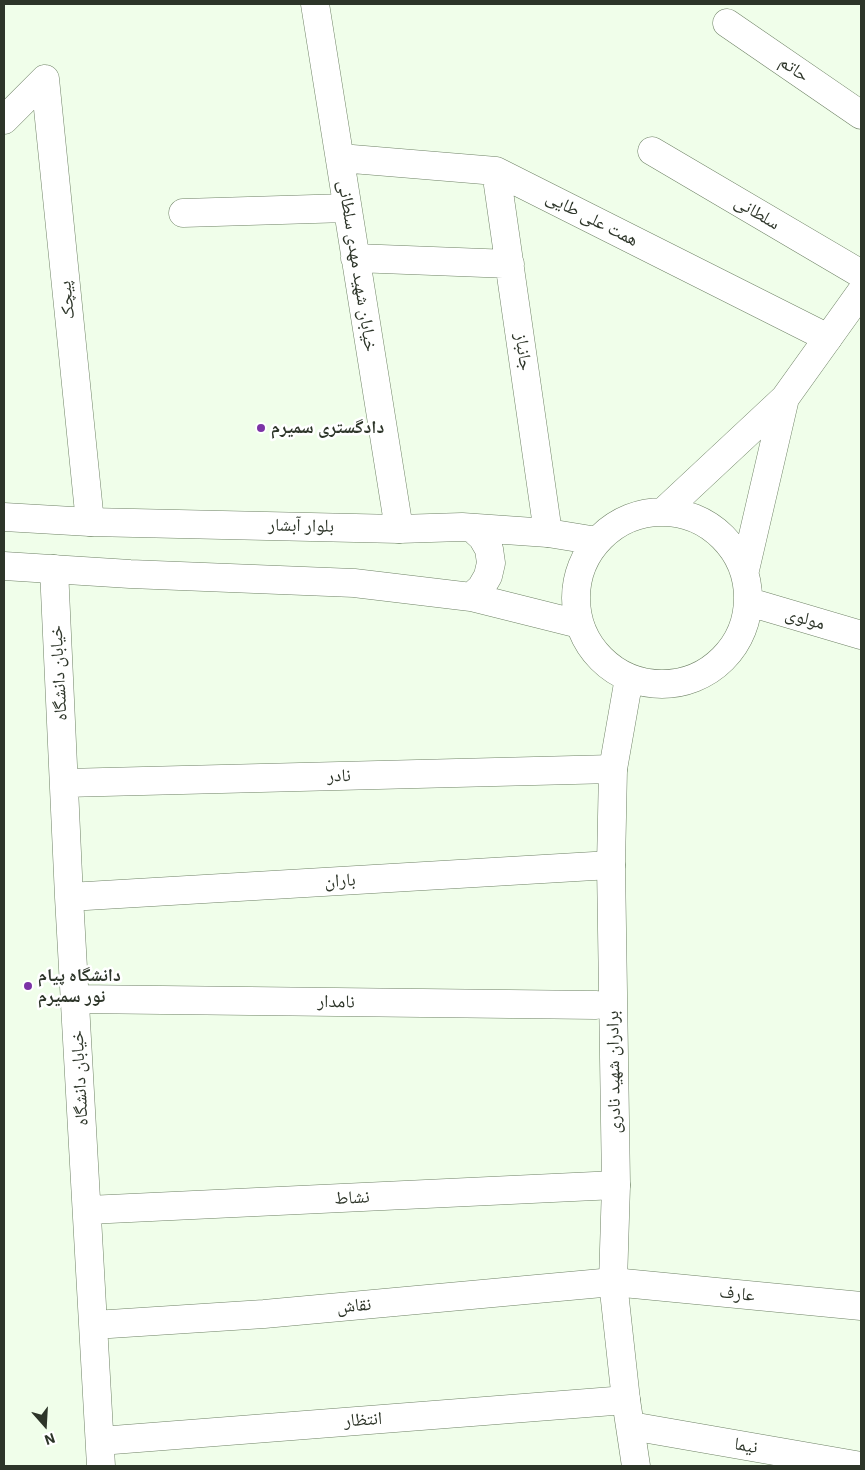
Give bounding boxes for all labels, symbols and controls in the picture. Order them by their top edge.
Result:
street label: حاتم [775,51,813,87]
street label: خیابان شهید مهدی سلطانی [333,179,381,353]
street label: همت علی طایی [542,187,642,251]
street label: سلطانی [730,191,784,235]
street label: پیچک [54,280,80,320]
street label: جانباز [510,332,536,372]
place label: دادگستری سمیرم [271,417,384,439]
marker: دادگستری سمیرم [255,422,267,434]
street label: بلوار آبشار [268,515,334,537]
street label: مولوی [783,603,827,635]
street label: خیابان دانشگاه [46,625,72,721]
street label: نادر [327,765,351,787]
street label: باران [324,869,356,893]
place label: دانشگاه پیام نور سمیرم [38,965,121,1008]
marker: دانشگاه پیام نور سمیرم [22,980,34,992]
street label: نامدار [317,991,355,1013]
street label: برادران شهید نادری [602,1010,626,1134]
street label: خیابان دانشگاه [67,1030,93,1126]
street label: نشاط [334,1186,370,1210]
street label: عارف [718,1281,756,1307]
street label: نقاش [336,1294,372,1318]
north arrow [20,1400,70,1450]
street label: انتظار [343,1408,383,1432]
text: N [42,1429,58,1449]
street label: نیما [733,1433,759,1459]

